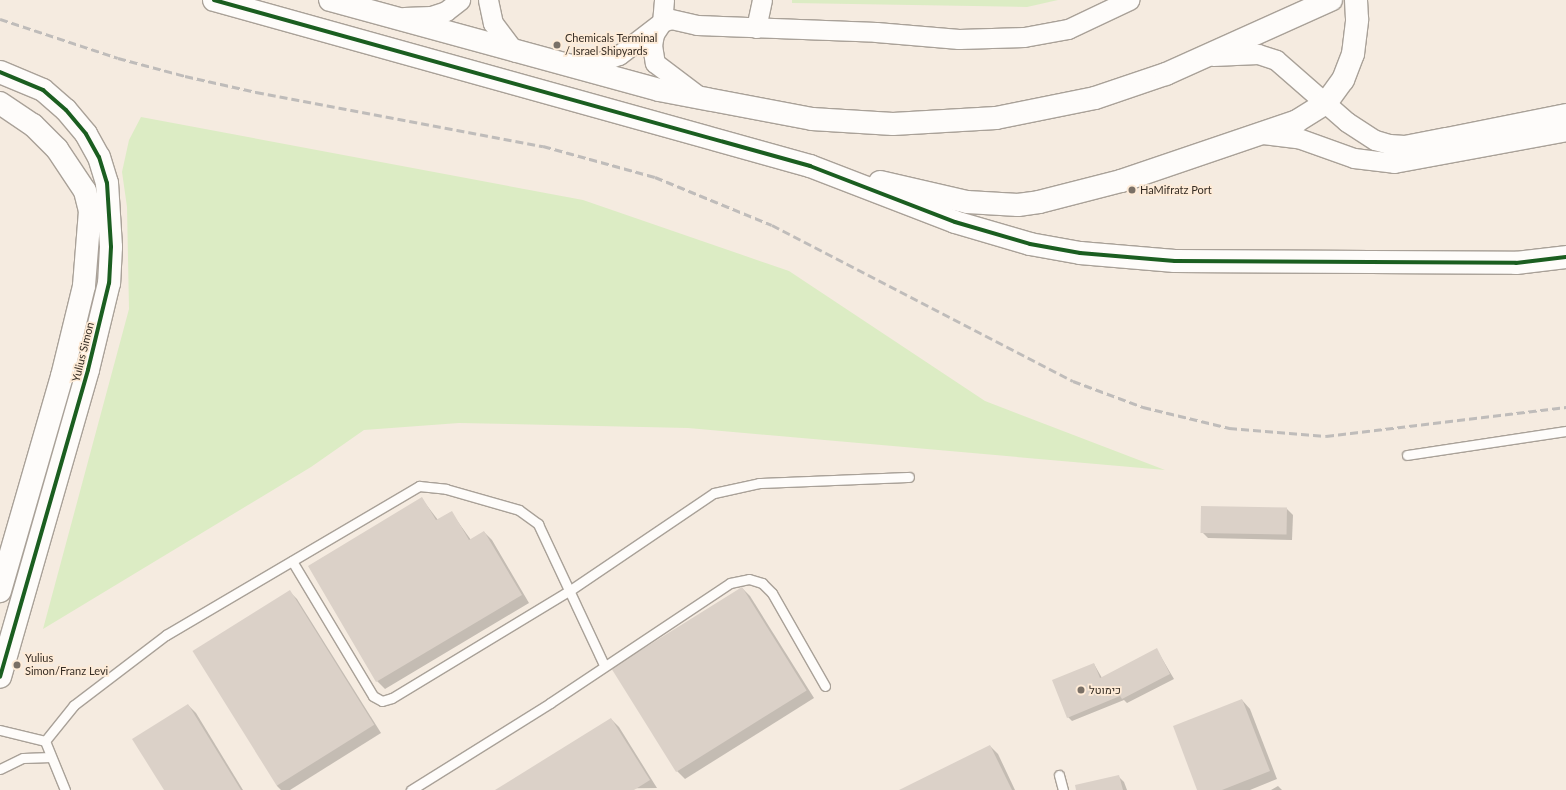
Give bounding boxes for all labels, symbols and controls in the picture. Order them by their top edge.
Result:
place label: Chemicals Terminal / Israel Shipyards [565,32,658,58]
marker: Chemicals Terminal / Israel Shipyards [552,40,562,50]
place label: HaMifratz Port [1140,183,1212,197]
marker: HaMifratz Port [1127,185,1137,195]
street label: Yulius Simon [69,321,97,383]
place label: Yulius Simon/Franz Levi [25,652,108,678]
marker: Yulius Simon/Franz Levi [12,660,22,670]
place label: כימוטל [1089,683,1121,697]
marker: כימוטל [1076,685,1086,695]

